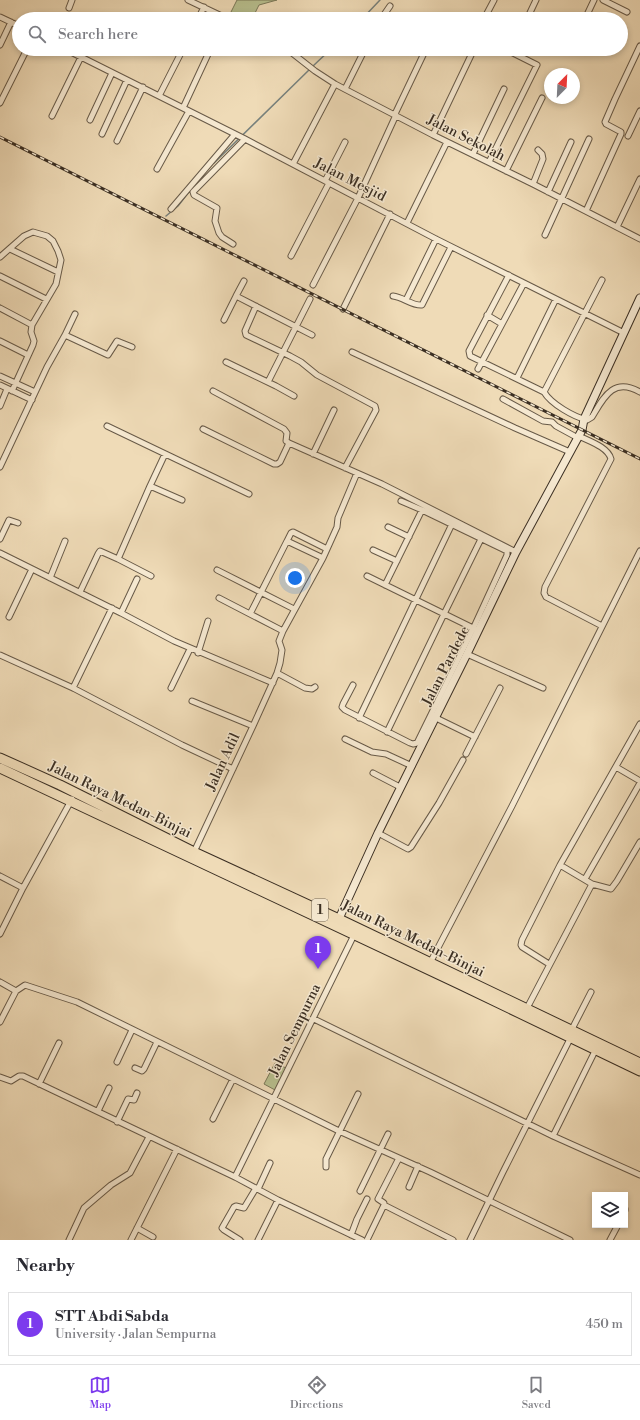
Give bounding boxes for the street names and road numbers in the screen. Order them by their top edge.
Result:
street label: Jalan Sekolah [423,110,509,166]
street label: Jalan Mesjid [310,154,389,206]
street label: Jalan Pardede [418,623,474,710]
street label: Jalan Adil [201,730,244,795]
street label: Jalan Raya Medan-Binjai [45,757,195,843]
street label: Jalan Raya Medan-Binjai [338,896,488,982]
road number: 1 [312,899,328,921]
street label: Jalan Sempurna [264,980,326,1080]

